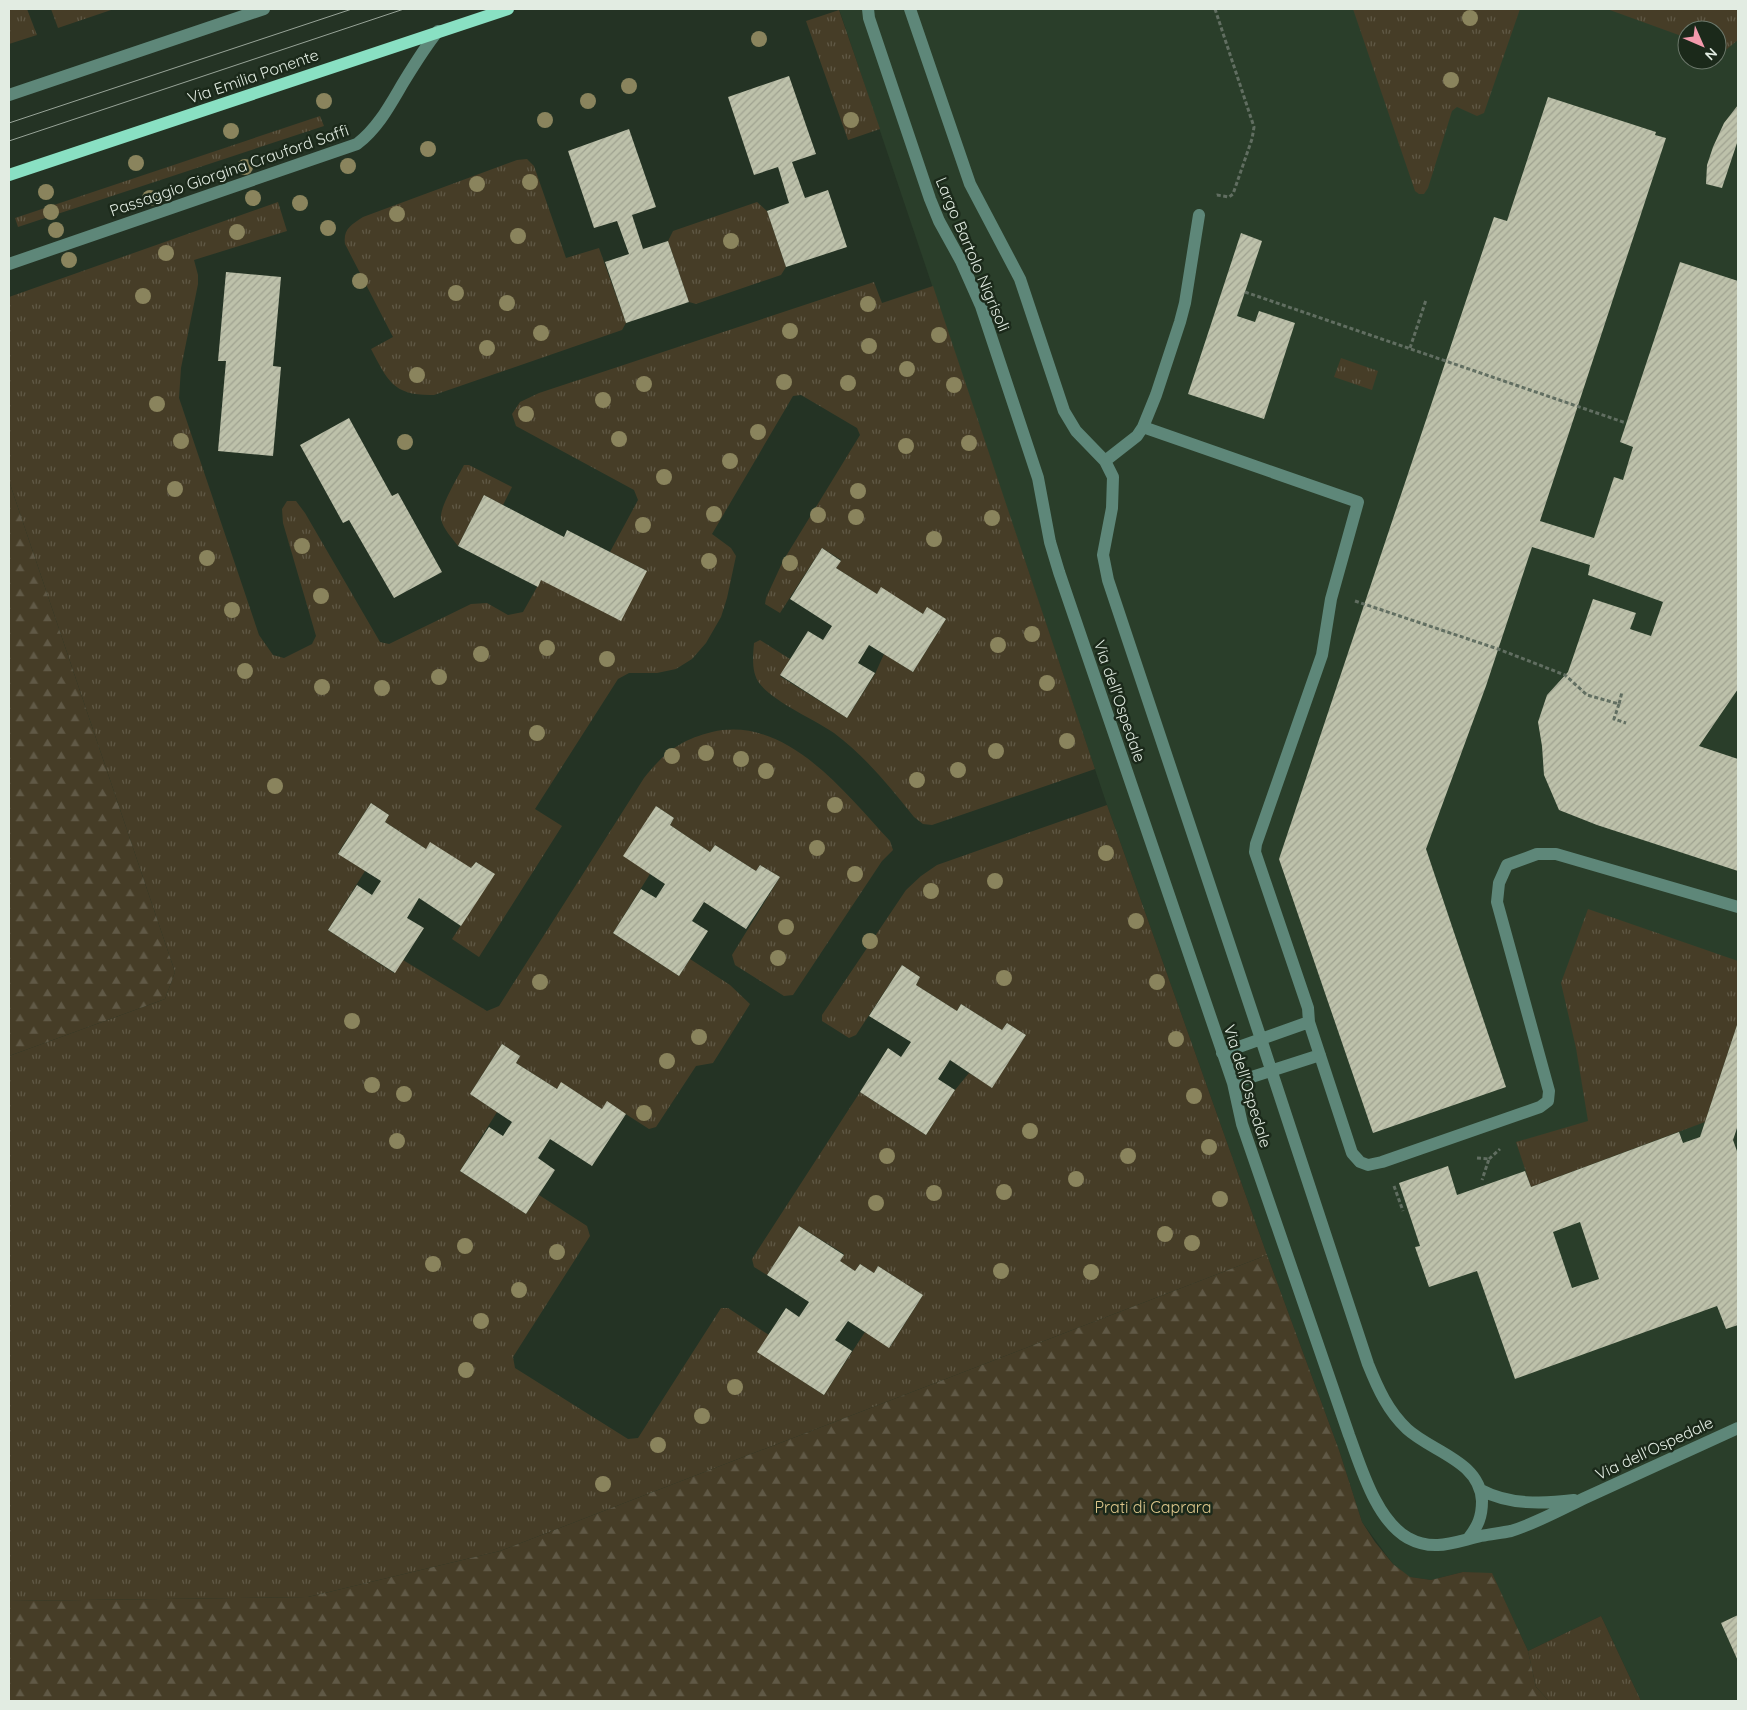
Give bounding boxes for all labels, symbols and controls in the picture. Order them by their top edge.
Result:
north arrow [1677,20,1727,70]
street label: Via Emilia Ponente [185,44,321,108]
text: N [1701,44,1721,64]
street label: Passaggio Giorgina Crauford Saffi [107,120,351,220]
street label: Largo Bartolo Nigrisoli [931,174,1015,334]
street label: Via dell'Ospedale [1090,637,1150,765]
street label: Via dell'Ospedale [1220,1022,1276,1150]
street label: Via dell'Ospedale [1592,1412,1716,1484]
park label: Prati di Caprara [1094,1497,1212,1517]

